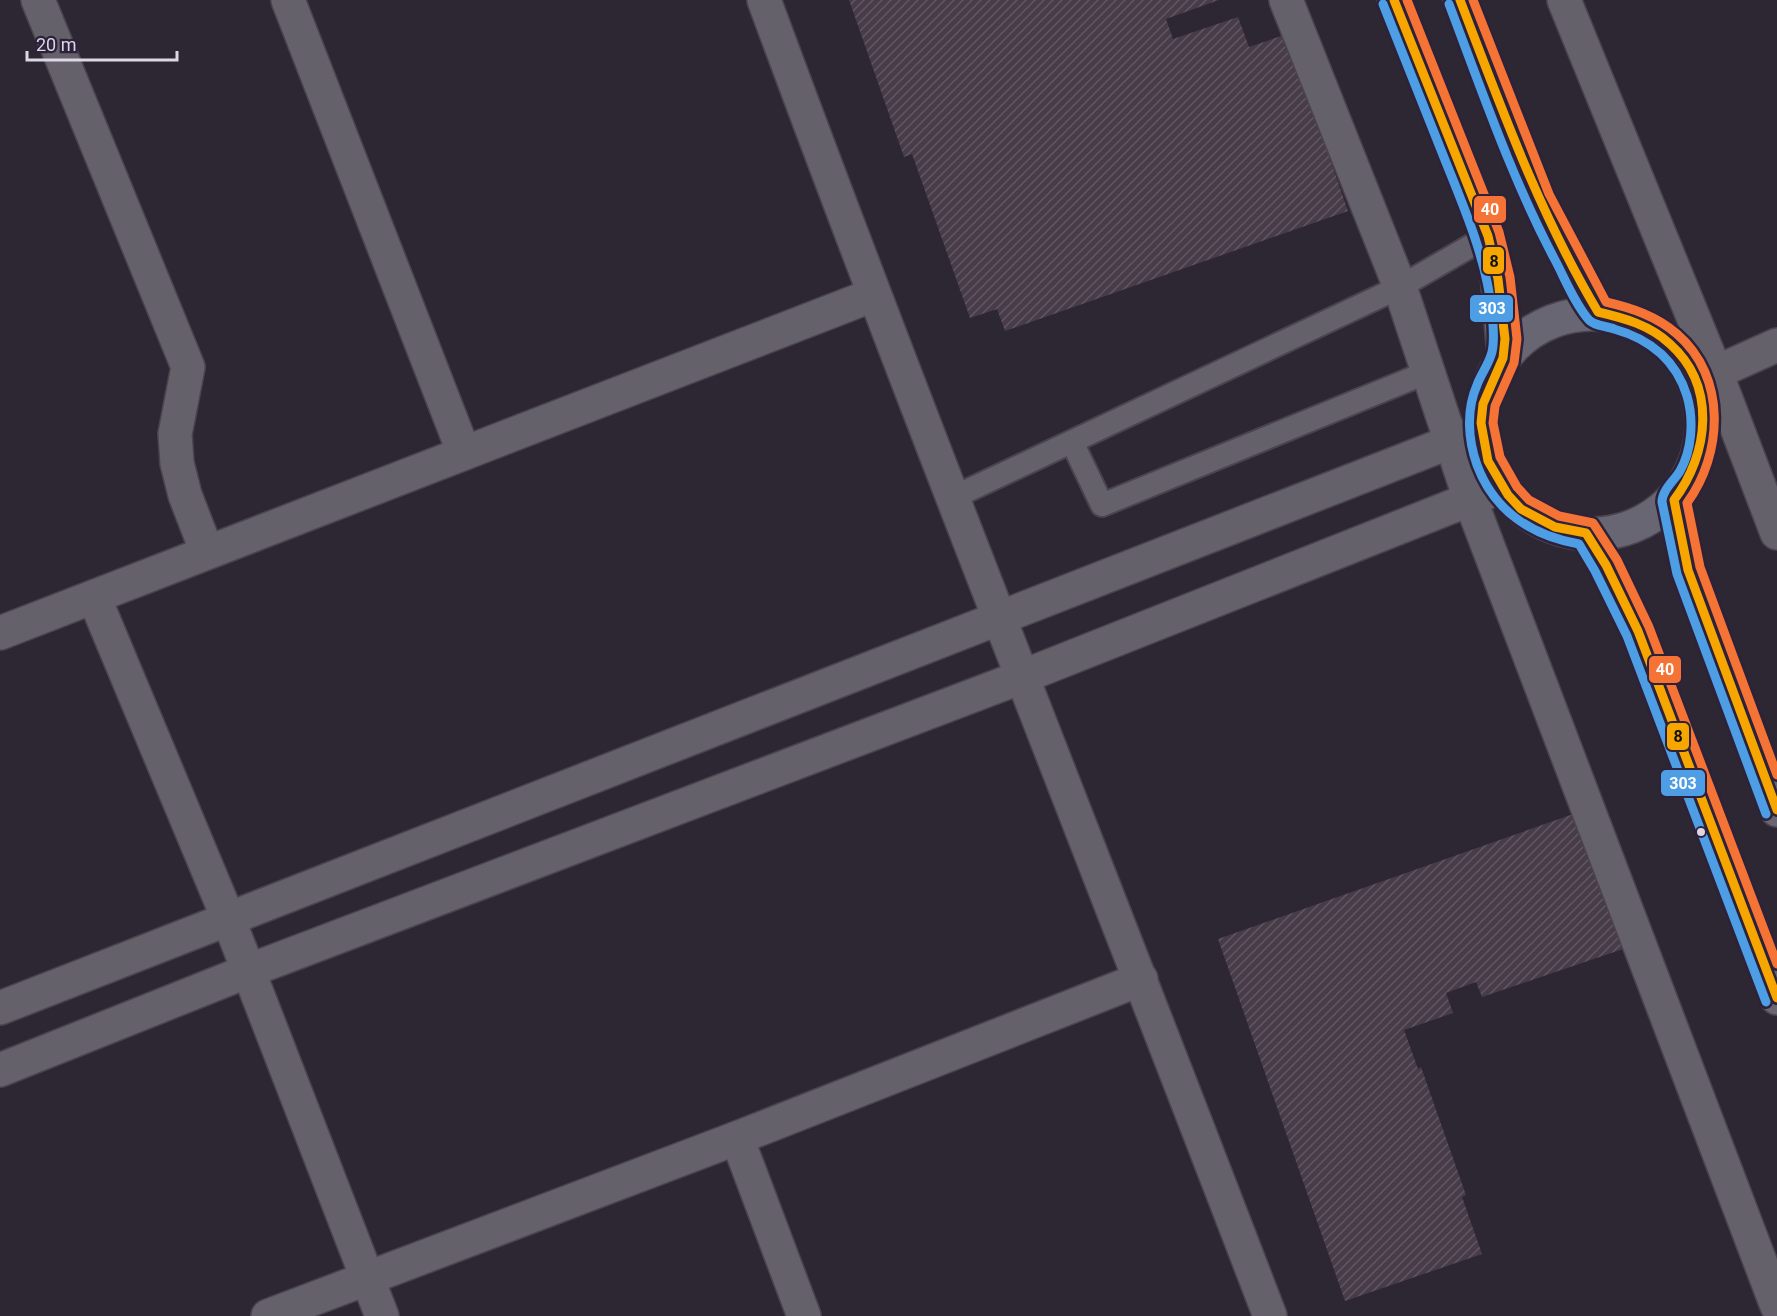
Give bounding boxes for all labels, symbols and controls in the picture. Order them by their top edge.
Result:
scale bar [27,24,177,62]
text: 20 m [36,34,76,55]
line badge: 40 [1473,195,1507,224]
text: 40 [1481,200,1499,219]
line badge: 8 [1482,246,1505,275]
text: 8 [1489,252,1499,271]
line badge: 303 [1469,294,1514,323]
text: 303 [1478,299,1506,318]
line badge: 40 [1648,655,1682,684]
text: 40 [1656,660,1674,679]
line badge: 8 [1666,722,1690,751]
text: 8 [1673,727,1683,746]
line badge: 303 [1660,769,1706,797]
text: 303 [1669,774,1697,793]
unlabelled marker [1695,826,1707,838]

